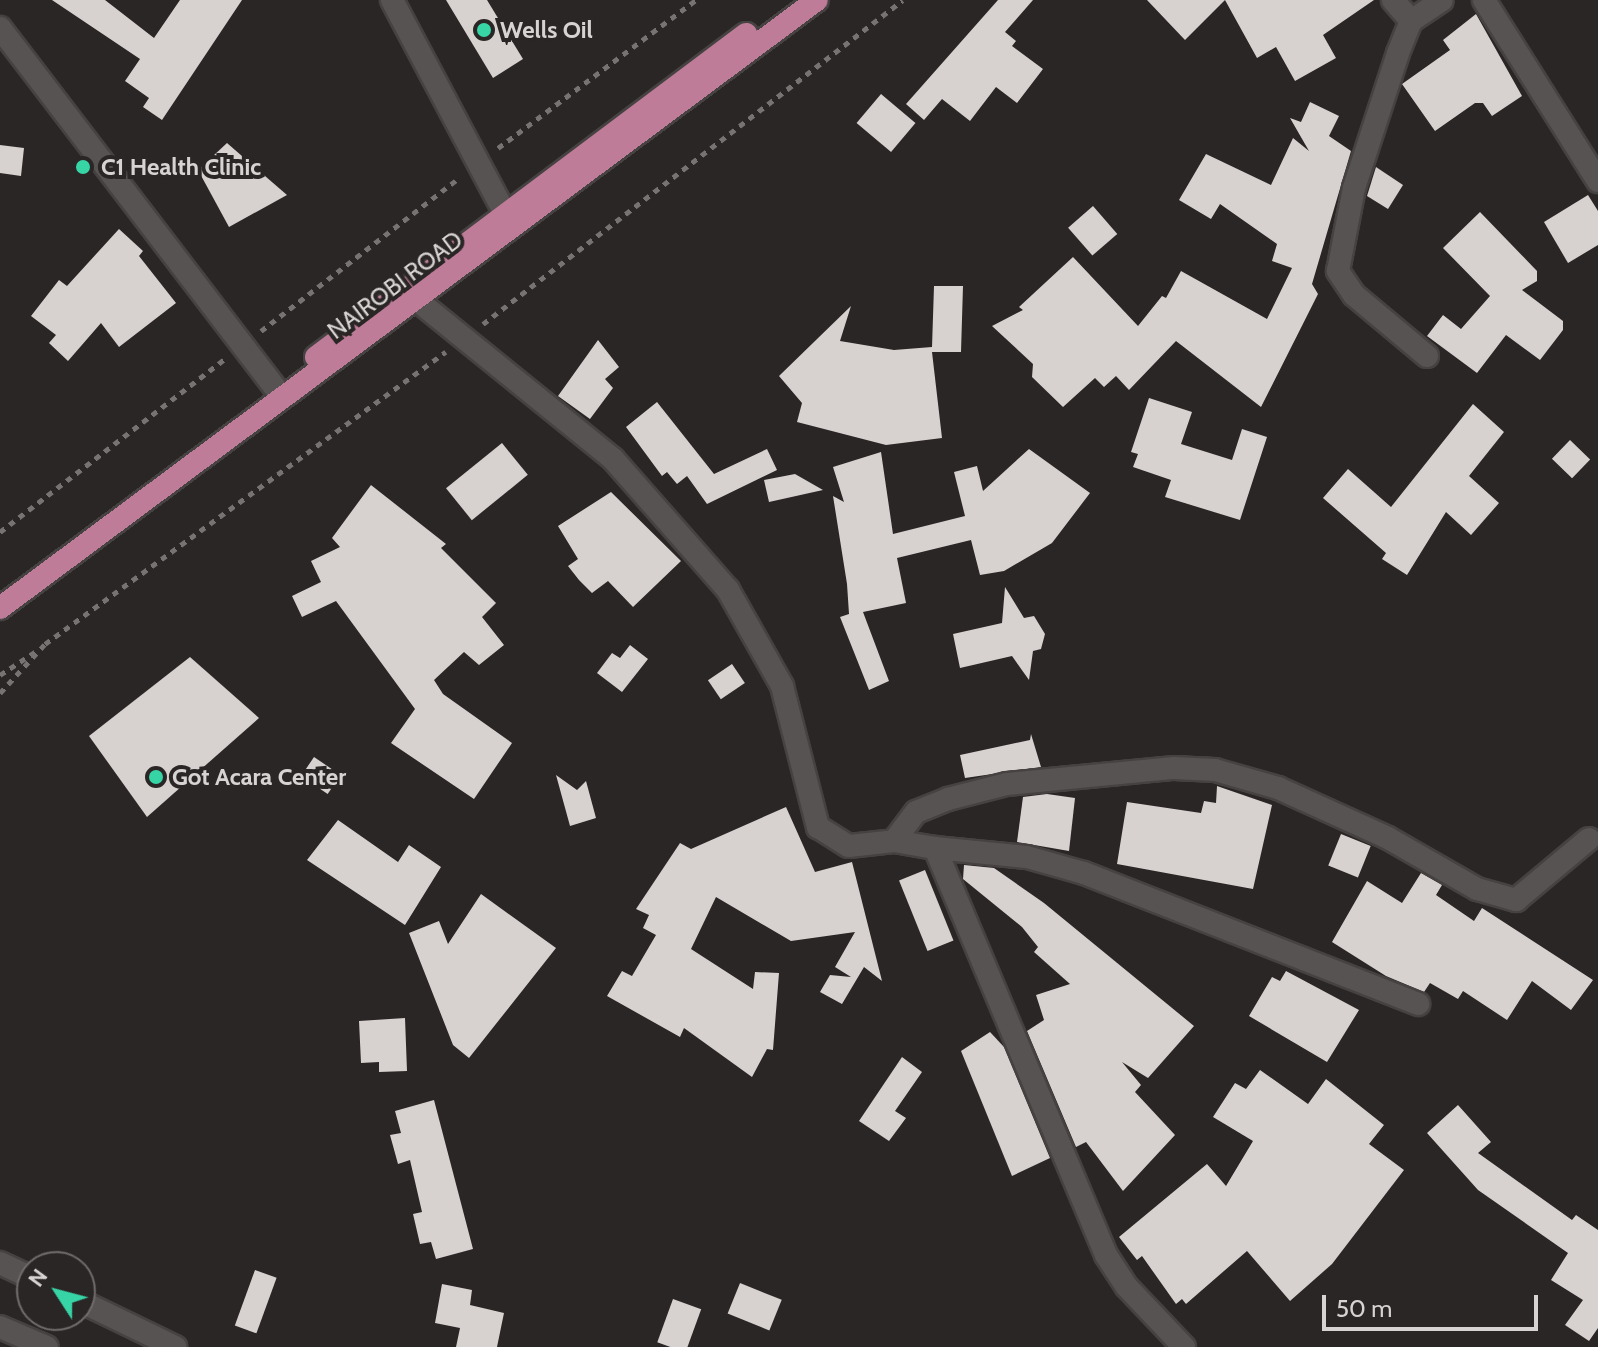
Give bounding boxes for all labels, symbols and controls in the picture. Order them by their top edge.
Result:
place label: Wells Oil [500,16,593,44]
marker: Wells Oil [475,21,493,39]
place label: C1 Health Clinic [101,153,261,181]
marker: C1 Health Clinic [72,156,94,178]
street label: NAIROBI ROAD [322,225,468,345]
place label: Got Acara Center [172,763,346,791]
marker: Got Acara Center [147,768,165,786]
north arrow [16,1251,96,1331]
text: N [22,1264,53,1292]
scale bar [1326,1279,1542,1329]
text: 50 m [1336,1294,1392,1323]

